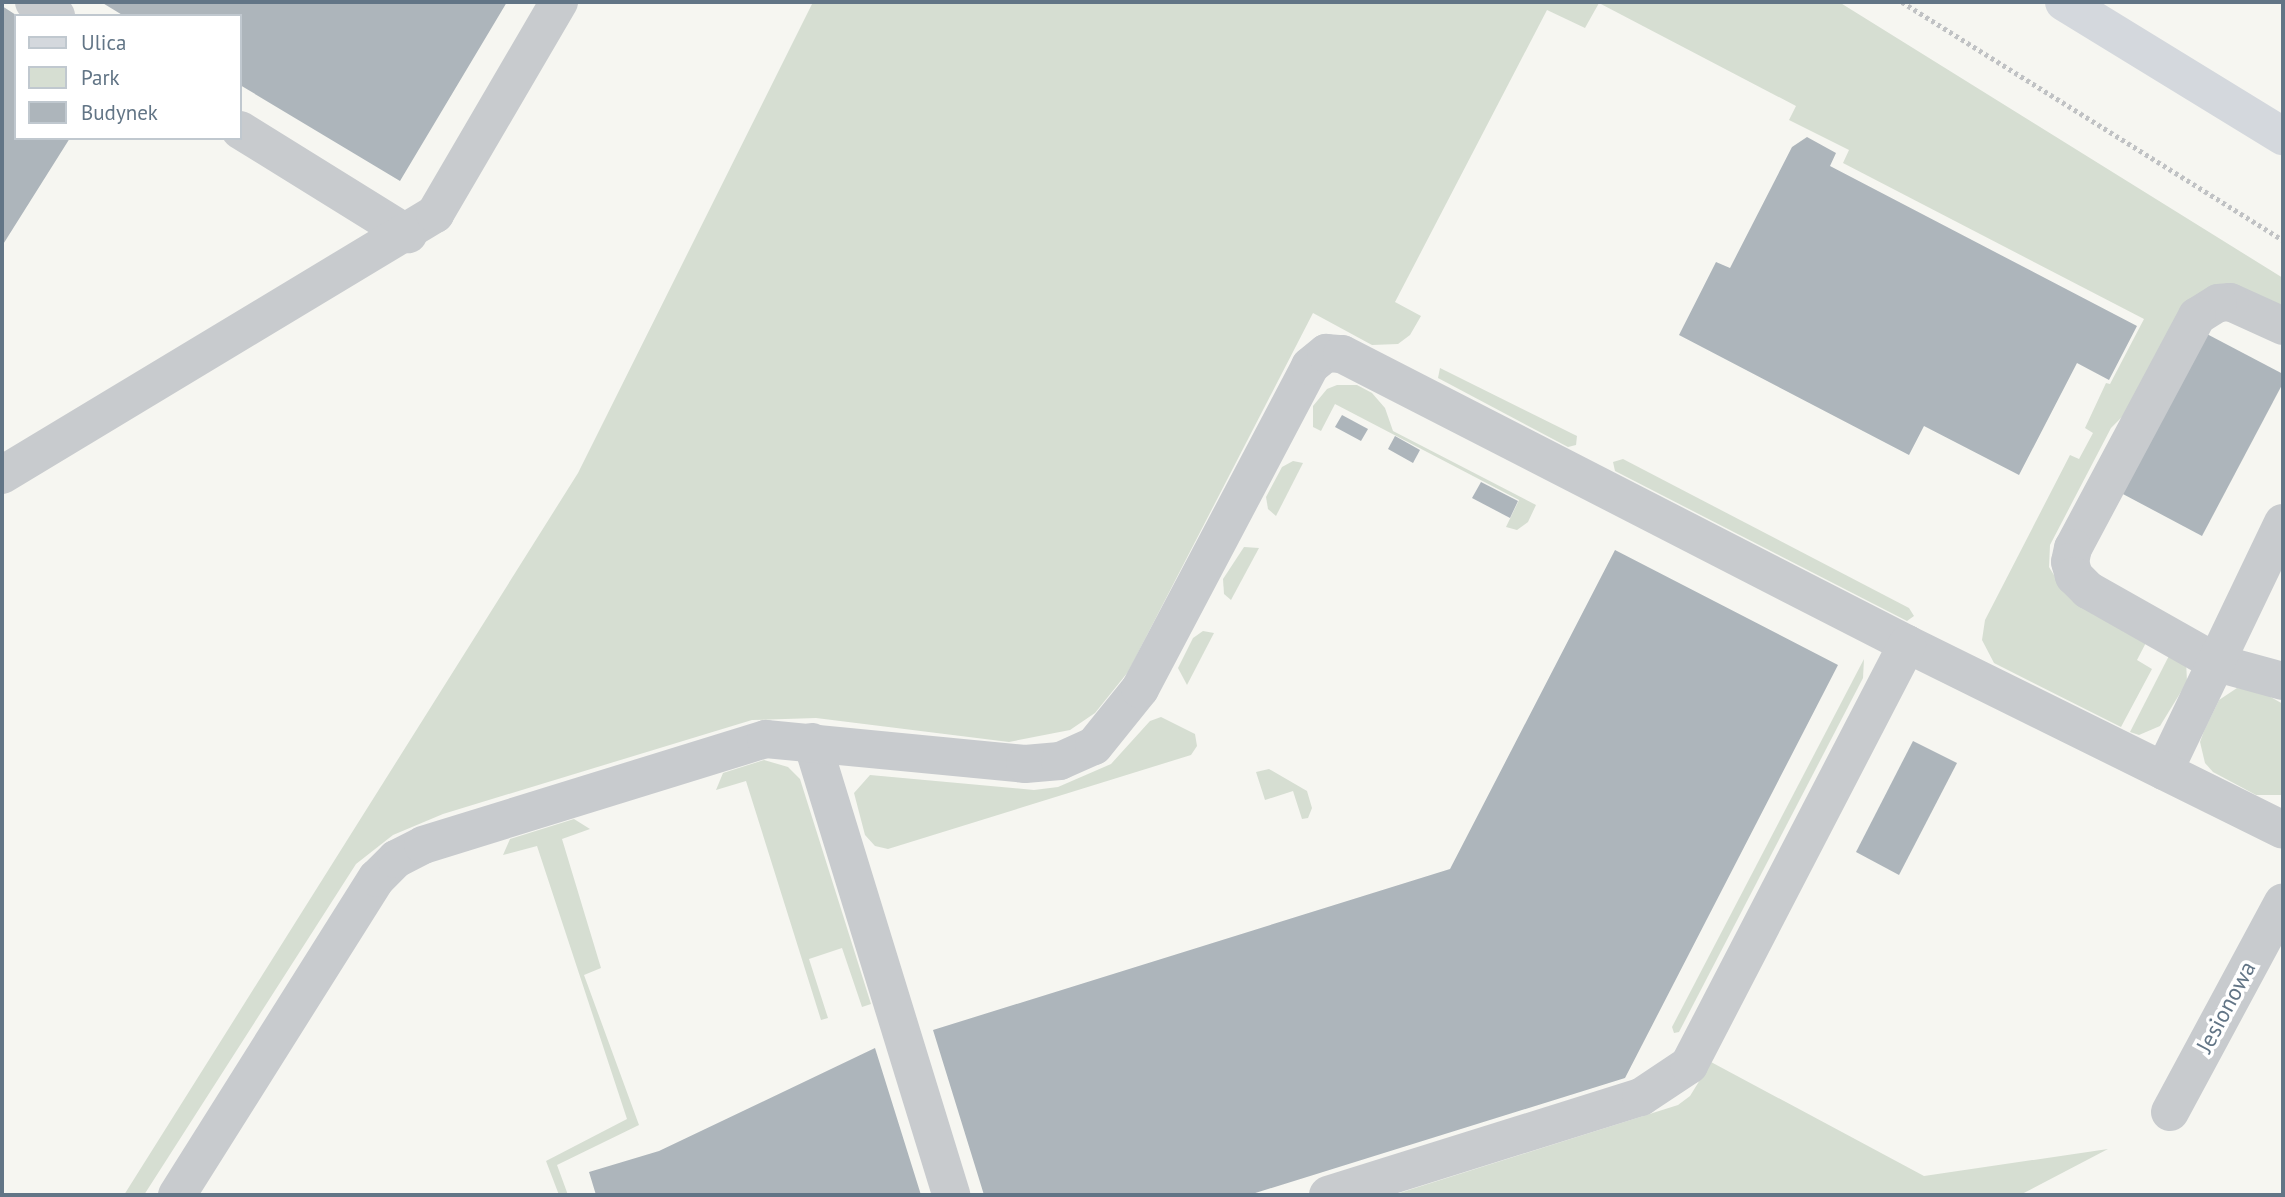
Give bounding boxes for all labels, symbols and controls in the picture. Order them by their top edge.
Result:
legend [14,14,242,140]
text: Ulica [81,29,126,56]
text: Park [81,64,120,91]
text: Budynek [81,99,158,126]
street label: Jesionowa [2190,957,2262,1057]

